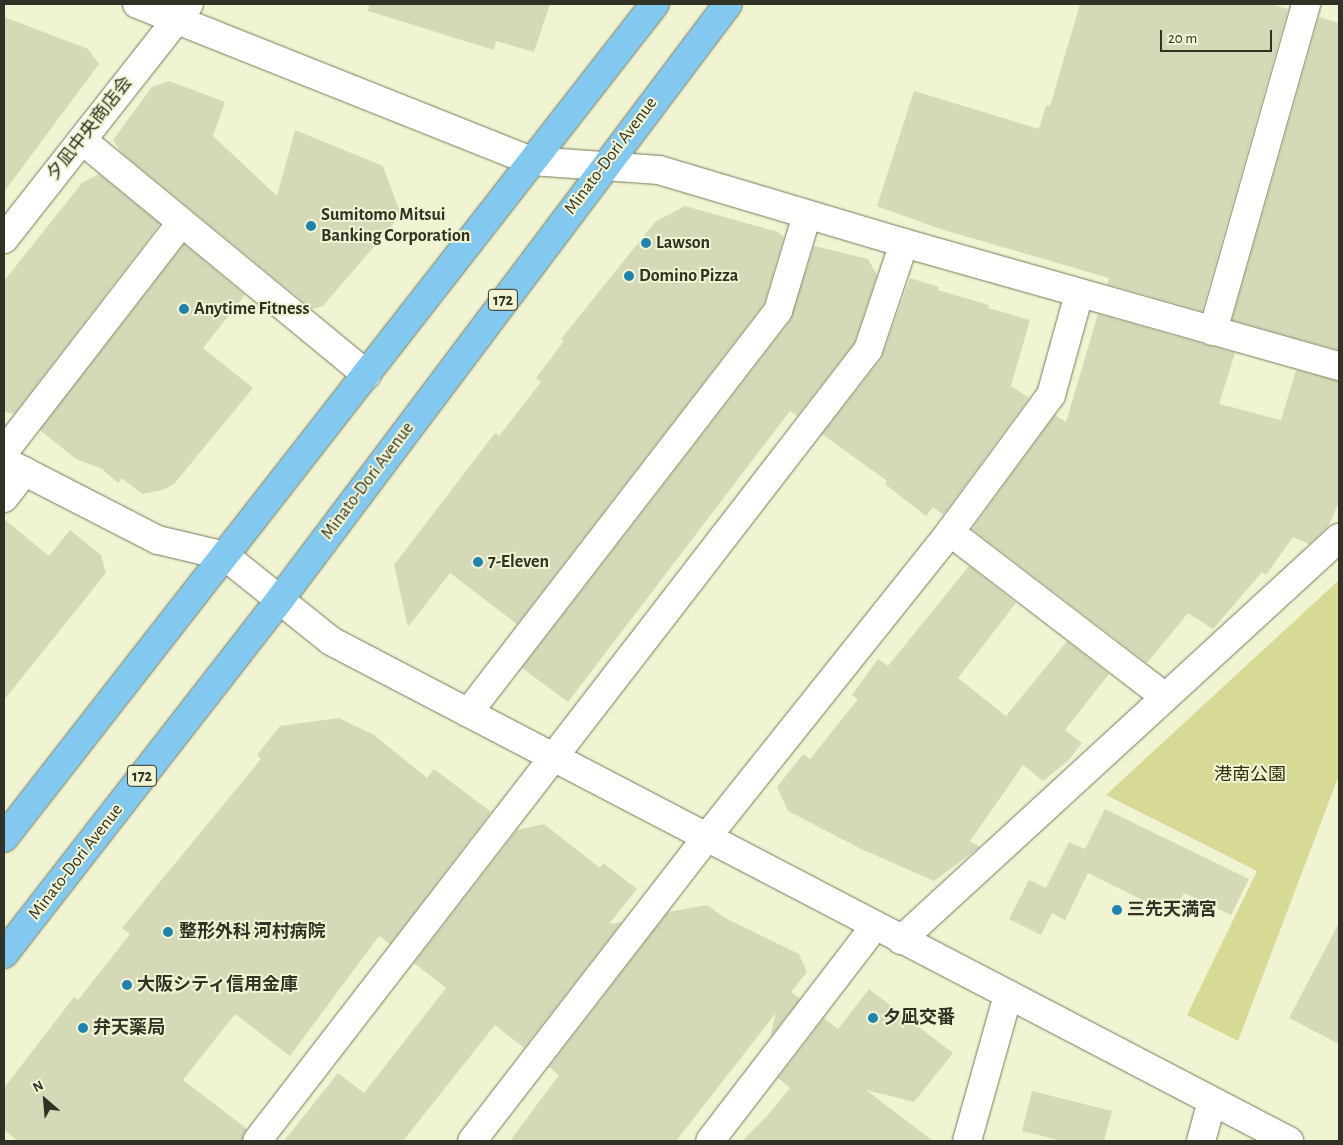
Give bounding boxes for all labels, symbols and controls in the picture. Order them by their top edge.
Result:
scale bar [1163,20,1276,52]
text: 20 m [1168,31,1197,46]
street label: 夕凪中央商店会 [43,73,137,185]
street label: Minato-Dori Avenue [560,93,662,219]
place label: Sumitomo Mitsui Banking Corporation [321,205,470,248]
marker: Sumitomo Mitsui Banking Corporation [305,220,317,232]
place label: Lawson [656,232,710,254]
marker: Lawson [640,237,652,249]
place label: Domino Pizza [639,265,738,287]
marker: Domino Pizza [623,270,635,282]
road number: 172 [487,286,519,314]
place label: Anytime Fitness [194,298,309,320]
marker: Anytime Fitness [178,303,190,315]
street label: Minato-Dori Avenue [317,418,419,544]
place label: 7-Eleven [488,551,549,573]
marker: 7-Eleven [472,556,484,568]
road number: 172 [126,762,158,789]
park label: 港南公園 [1214,764,1286,786]
street label: Minato-Dori Avenue [24,800,128,924]
place label: 三先天満宮 [1127,899,1217,921]
marker: 三先天満宮 [1111,904,1123,916]
place label: 整形外科 河村病院 [179,921,326,943]
marker: 整形外科 河村病院 [161,925,175,939]
place label: 大阪シティ信用金庫 [137,974,299,996]
marker: 大阪シティ信用金庫 [121,979,133,991]
place label: 夕凪交番 [883,1007,955,1029]
marker: 夕凪交番 [867,1012,879,1024]
place label: 弁天薬局 [93,1017,165,1039]
marker: 弁天薬局 [77,1022,89,1034]
north arrow [20,1075,70,1125]
text: N [31,1078,46,1095]

